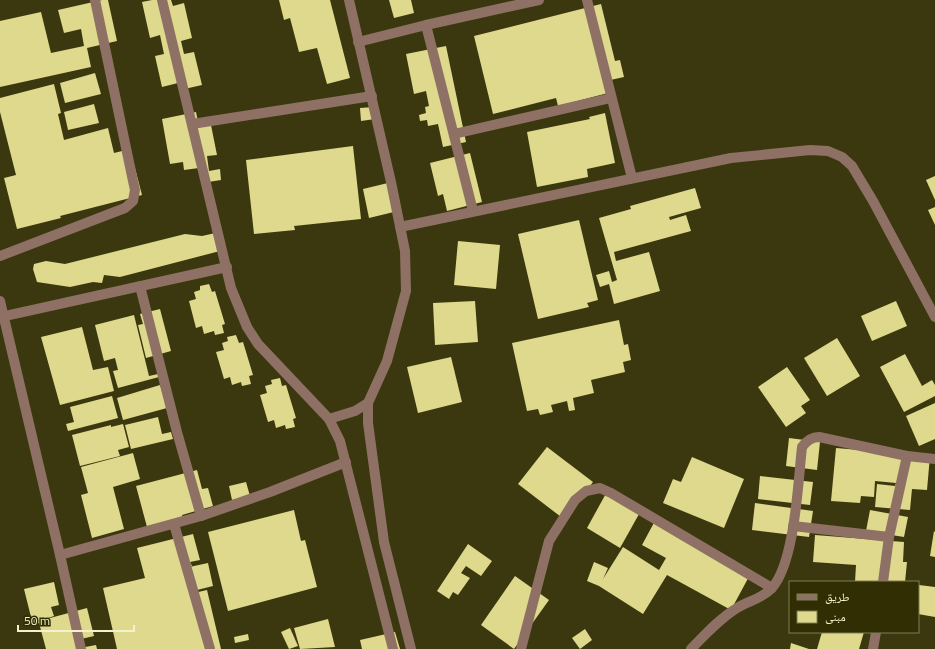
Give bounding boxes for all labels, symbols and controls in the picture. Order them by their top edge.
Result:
legend [789,581,919,633]
text: طريق [825,587,850,606]
scale bar [18,607,134,633]
text: مبنى [825,607,846,626]
text: 50 m [24,611,50,630]

